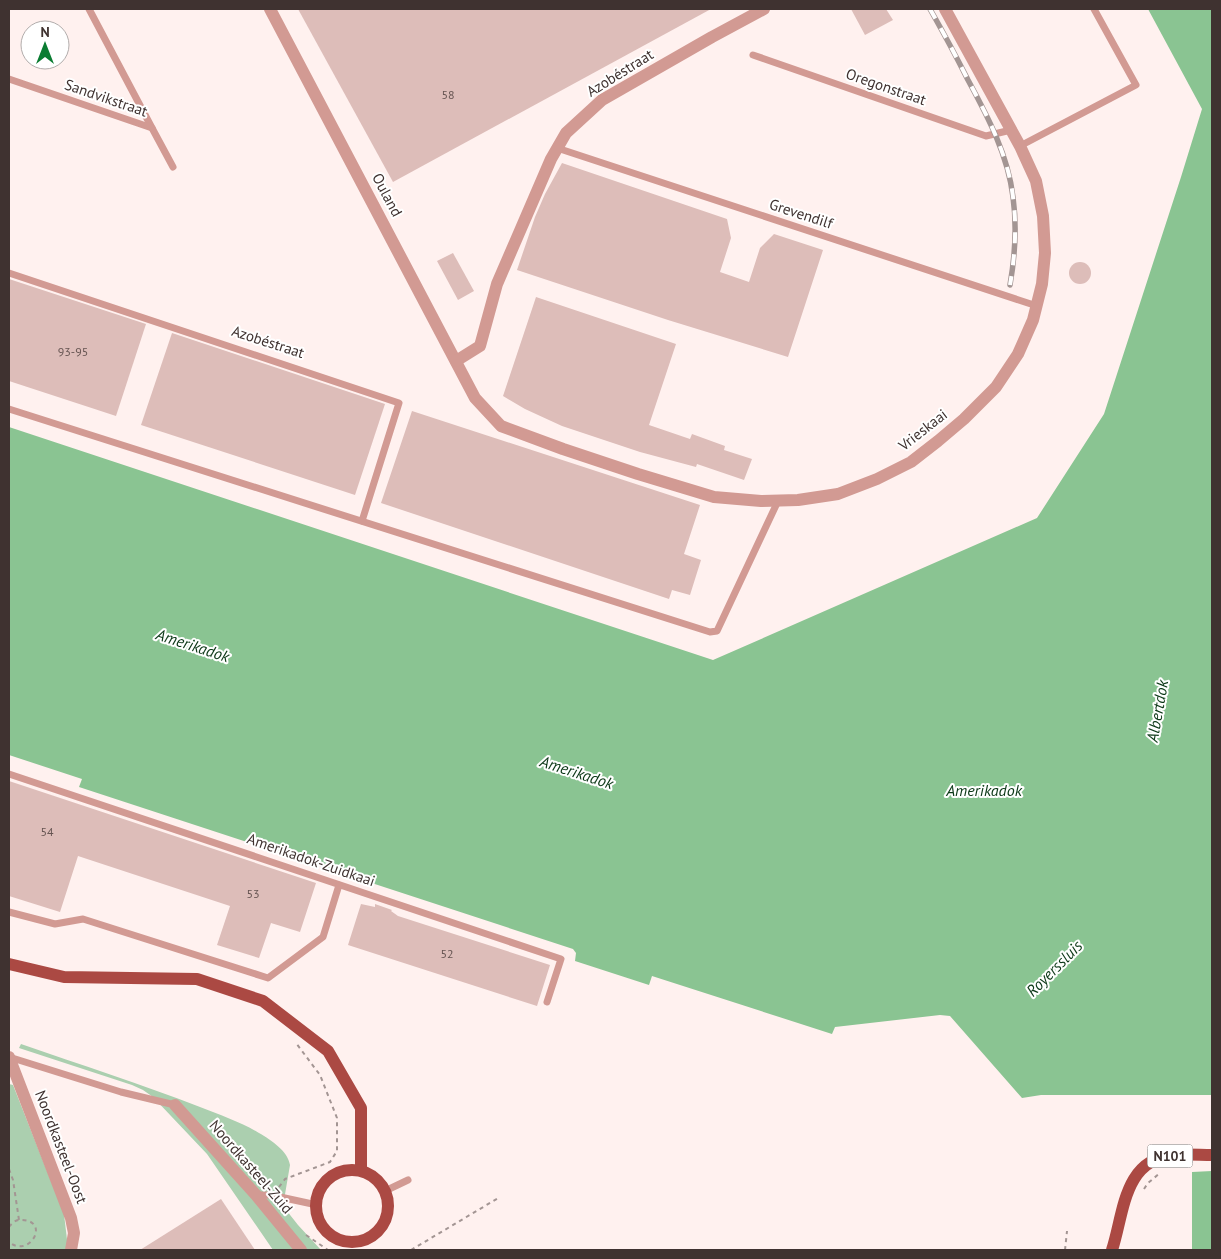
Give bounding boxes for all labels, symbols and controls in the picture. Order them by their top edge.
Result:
north arrow [20,20,70,70]
text: N [40,23,50,41]
street label: Azobéstraat [583,45,657,101]
street label: Oregonstraat [844,64,929,109]
street label: Sandvikstraat [62,74,150,121]
house number: 58 [441,87,455,102]
street label: Ouland [368,170,407,220]
street label: Grevendilf [767,194,836,233]
street label: Azobéstraat [229,321,307,362]
house number: 93-95 [58,344,88,359]
street label: Vrieskaai [894,405,951,455]
water label: Amerikadok [153,623,233,666]
water label: Albertdok [1142,678,1172,745]
water label: Amerikadok [537,750,617,793]
water label: Amerikadok [945,780,1023,800]
house number: 54 [40,824,54,839]
street label: Amerikadok-Zuidkaai [245,829,378,890]
house number: 53 [246,886,260,901]
water label: Royerssluis [1022,935,1087,1000]
house number: 52 [440,946,454,961]
street label: Noordkasteel-Oost [31,1088,92,1206]
street label: Noordkasteel-Zuid [206,1116,297,1217]
road number: N101 [1148,1144,1192,1168]

